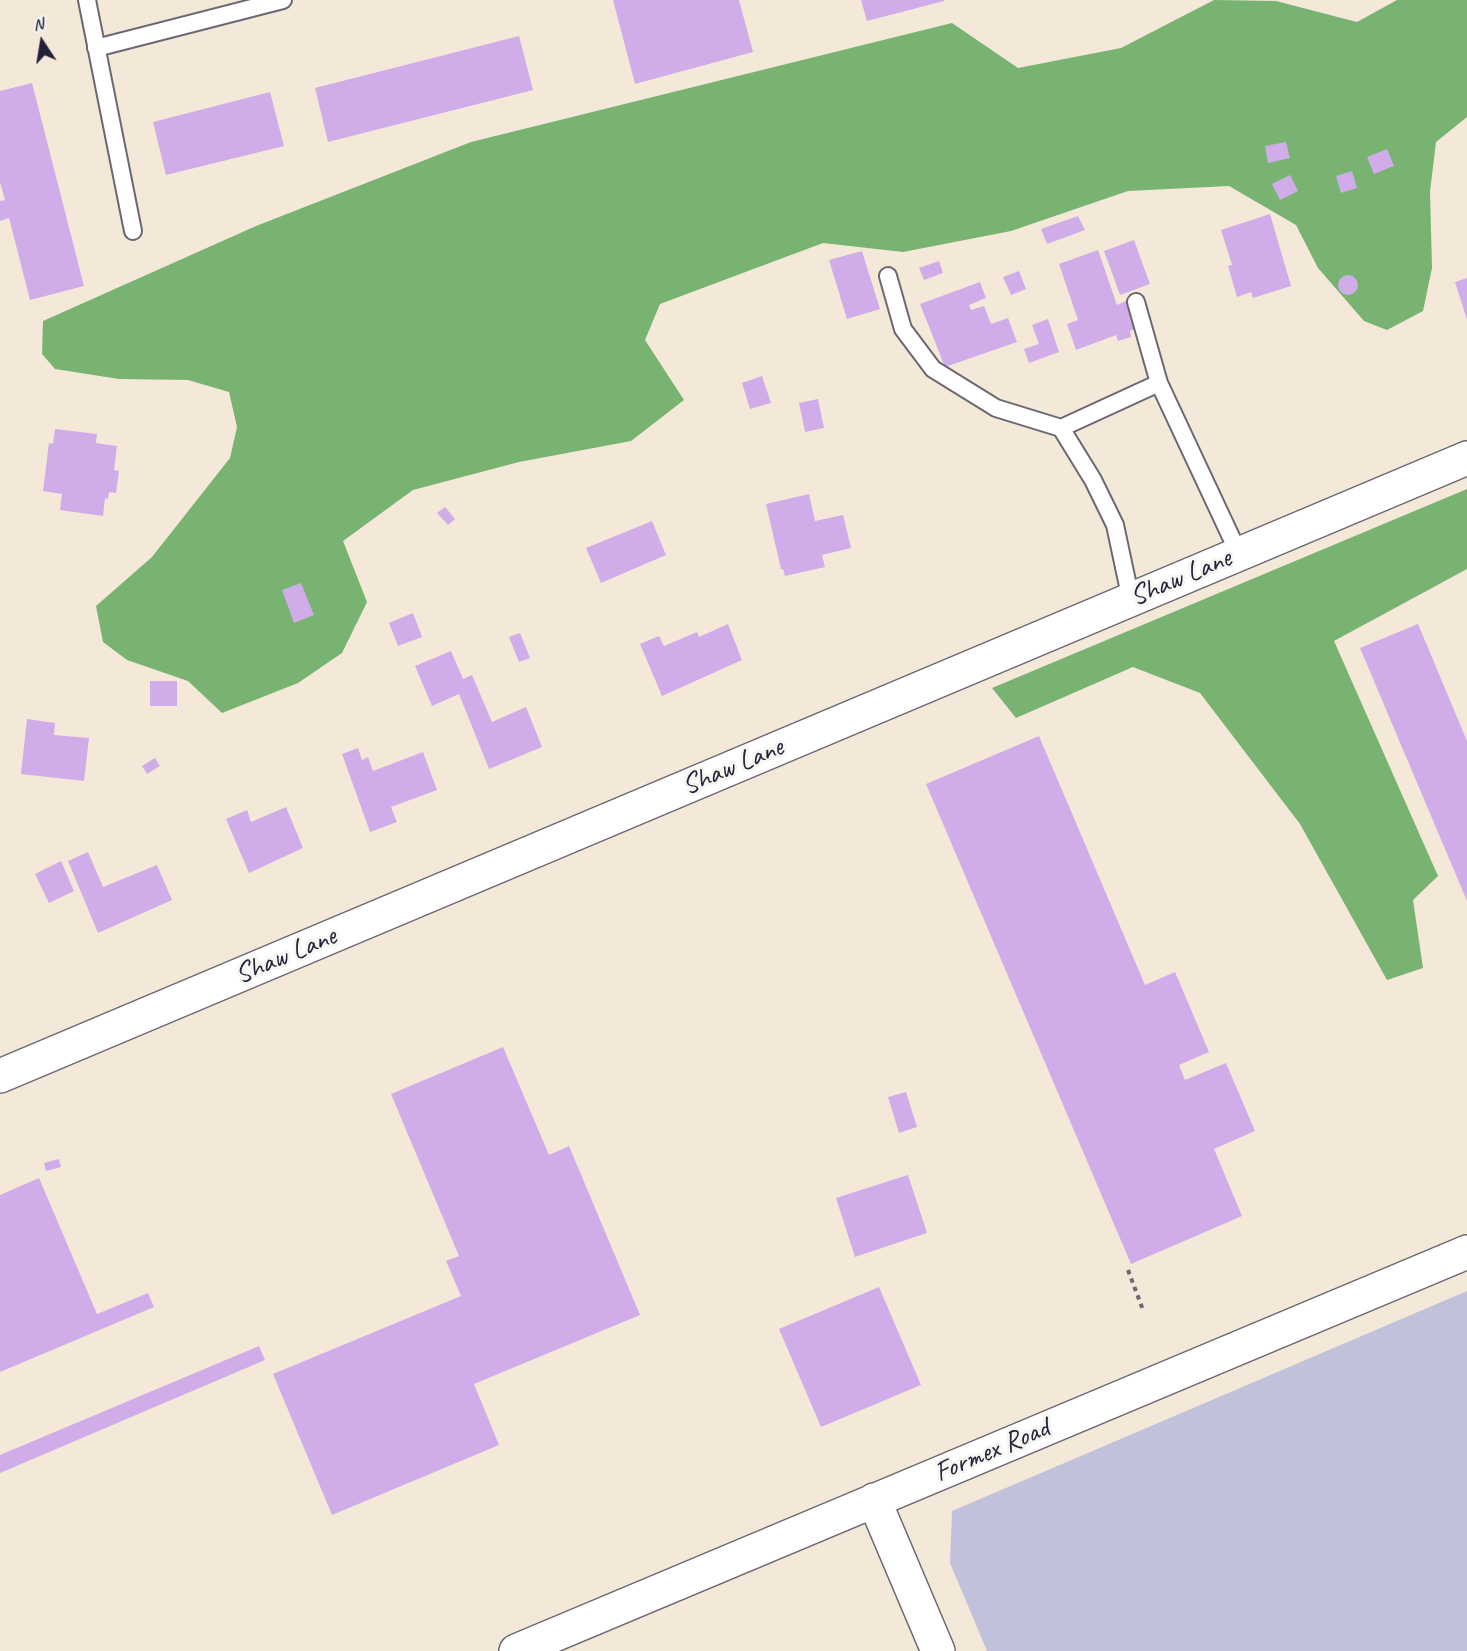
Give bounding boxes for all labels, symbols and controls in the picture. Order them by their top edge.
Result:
north arrow [12,12,72,72]
text: N [31,14,45,35]
street label: Shaw Lane [1125,542,1237,614]
street label: Shaw Lane [677,731,789,803]
street label: Shaw Lane [230,920,342,992]
street label: Formex Road [929,1412,1055,1490]

